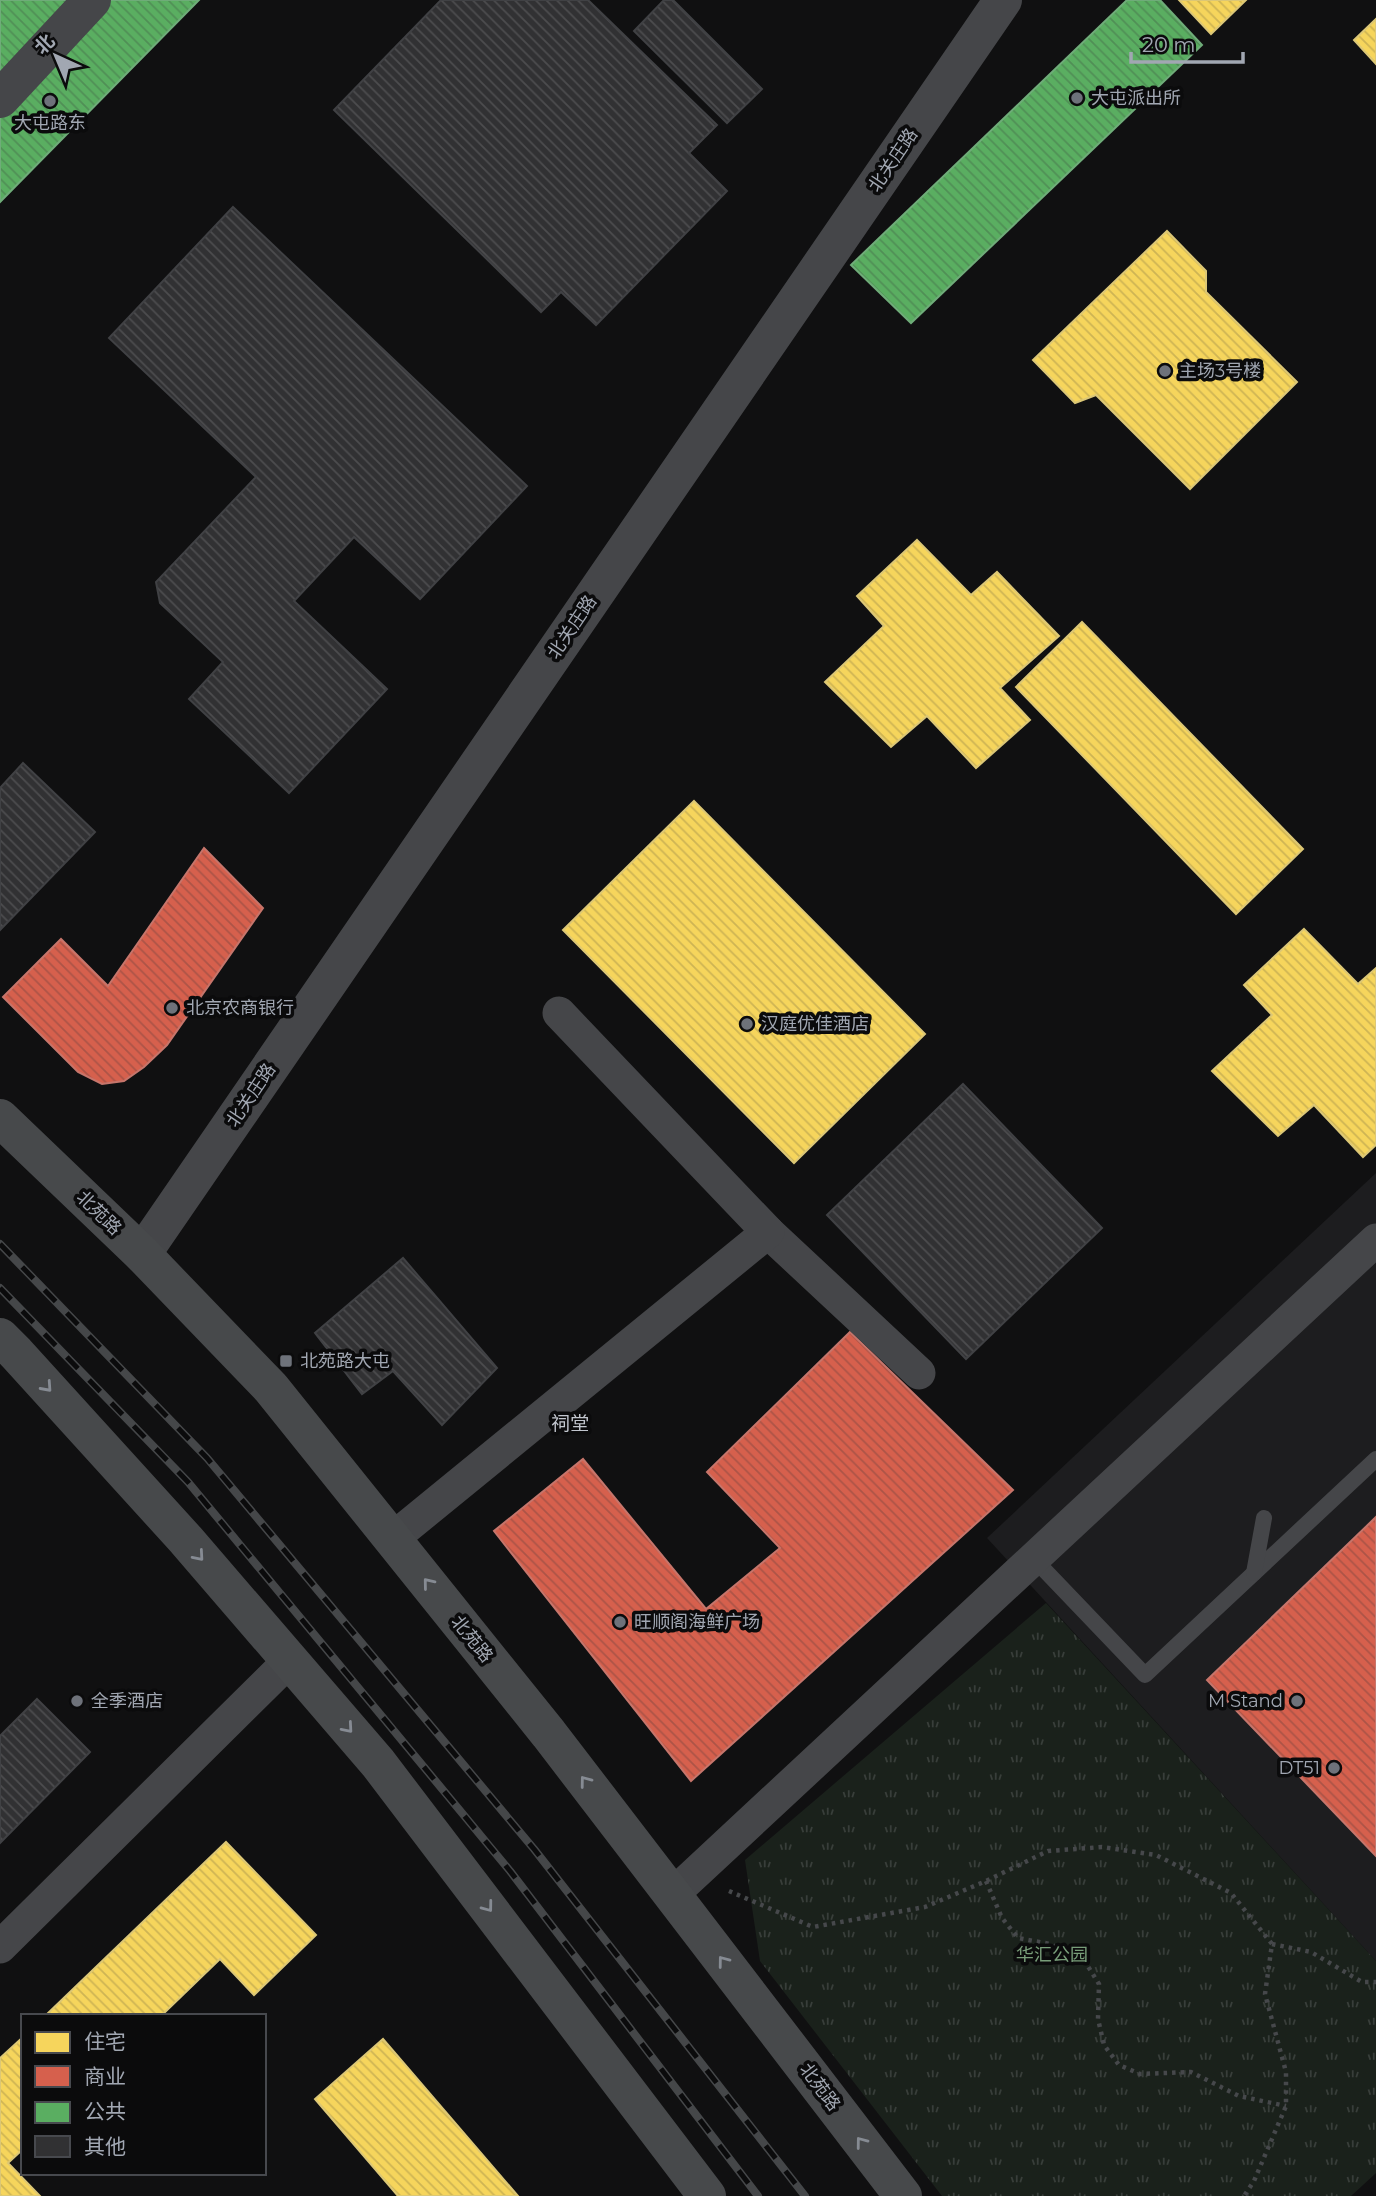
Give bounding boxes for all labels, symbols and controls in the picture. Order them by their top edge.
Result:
north arrow [21,21,91,91]
scale bar [1131,21,1243,65]
text: 北 [30,29,59,59]
text: 20 m [1142,32,1196,57]
place label: 大屯派出所 [1091,87,1181,109]
marker: 大屯派出所 [1069,90,1085,106]
marker: 大屯路东 [42,93,58,109]
place label: 大屯路东 [14,112,86,134]
street label: 北关庄路 [864,124,922,196]
place label: 主场3号楼 [1179,360,1261,382]
marker: 主场3号楼 [1157,363,1173,379]
street label: 北关庄路 [543,591,601,663]
place label: 北京农商银行 [186,997,294,1019]
marker: 北京农商银行 [164,1000,180,1016]
place label: 汉庭优佳酒店 [761,1013,869,1035]
marker: 汉庭优佳酒店 [739,1016,755,1032]
street label: 北关庄路 [222,1059,280,1131]
street label: 北苑路 [72,1186,126,1240]
place label: 北苑路大屯 [300,1350,390,1372]
marker: 北苑路大屯 [278,1353,294,1369]
one-way arrow [39,1378,51,1391]
district label: 祠堂 [551,1412,589,1435]
one-way arrow [191,1547,203,1560]
one-way arrow [423,1579,436,1591]
street label: 北苑路 [446,1611,498,1667]
place label: 旺顺阁海鲜广场 [634,1611,760,1633]
marker: 旺顺阁海鲜广场 [612,1614,628,1630]
place label: 全季酒店 [91,1690,163,1712]
place label: M Stand [1208,1690,1283,1712]
marker: 全季酒店 [69,1693,85,1709]
marker: M Stand [1289,1693,1305,1709]
one-way arrow [340,1719,352,1732]
place label: DT51 [1278,1757,1320,1779]
marker: DT51 [1326,1760,1342,1776]
one-way arrow [580,1776,593,1788]
one-way arrow [479,1899,492,1912]
park label: 华汇公园 [1016,1944,1088,1966]
one-way arrow [719,1956,732,1969]
legend [21,2014,266,2175]
text: 住宅 [84,2029,126,2054]
street label: 北苑路 [795,2059,845,2115]
text: 商业 [84,2064,126,2089]
text: 公共 [84,2099,126,2124]
text: 其他 [84,2134,126,2159]
one-way arrow [857,2137,870,2150]

